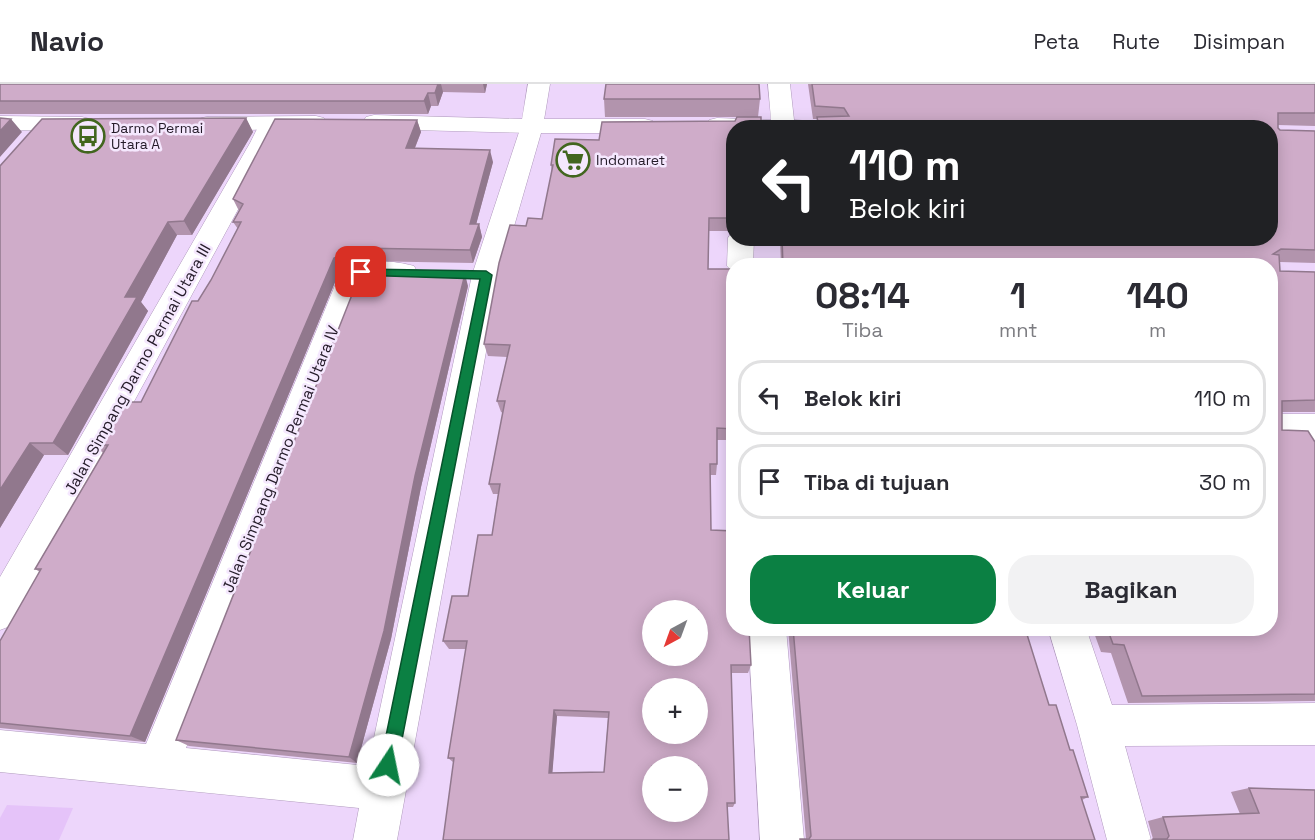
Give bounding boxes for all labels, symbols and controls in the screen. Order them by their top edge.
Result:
text: Navio [30,23,104,59]
text: Peta [1033,28,1079,55]
text: Rute [1112,28,1160,55]
text: Disimpan [1193,28,1285,55]
bus stop icon: Darmo Permai Utara A [70,118,106,154]
place label: Darmo Permai Utara A [111,119,203,153]
text: 110 m [849,139,961,192]
supermarket icon: Indomaret [555,142,591,178]
icon: left [750,144,828,222]
place label: Indomaret [596,151,665,169]
text: Belok kiri [849,191,966,226]
street label: Jalan Simpang Darmo Permai Utara III [59,240,215,498]
pin [335,246,386,297]
icon: arrive [344,255,377,288]
text: 08:14 [815,273,910,319]
text: 1 [1010,273,1026,319]
text: 140 [1126,273,1189,319]
text: Tiba [842,317,883,343]
text: mnt [999,317,1037,343]
text: m [1149,317,1166,343]
street label: Jalan Simpang Darmo Permai Utara IV [217,323,344,596]
icon: left [753,381,786,414]
text: Belok kiri [804,384,901,412]
text: 110 m [1194,384,1251,412]
icon: arrive [753,465,786,498]
text: Tiba di tujuan [804,468,950,496]
text: 30 m [1199,468,1251,496]
button: Keluar [750,555,996,624]
button: Bagikan [1008,555,1254,624]
north arrow [642,600,708,666]
map controls [642,600,708,822]
button: + [642,678,708,744]
position arrow [356,733,420,797]
button: − [642,756,708,822]

